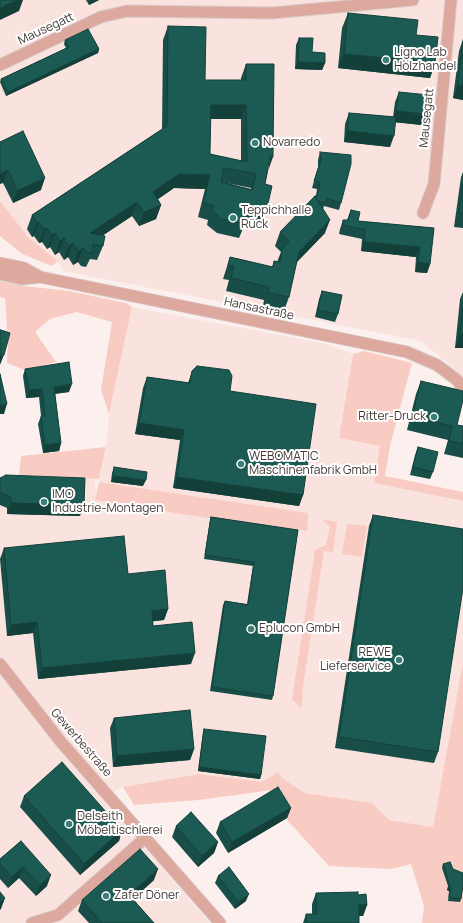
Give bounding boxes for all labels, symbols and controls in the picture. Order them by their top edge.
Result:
street label: Mausegatt [16,10,76,48]
place label: Ligno Lab Holzhandel [394,46,456,74]
marker: Ligno Lab Holzhandel [381,55,391,65]
street label: Mausegatt [417,87,437,149]
place label: Novarredo [263,136,320,150]
marker: Novarredo [250,138,260,148]
place label: Teppichhalle Rück [241,204,311,232]
marker: Teppichhalle Rück [228,213,238,223]
street label: Hansastraße [223,295,295,323]
place label: Ritter-Druck [358,410,426,424]
marker: Ritter-Druck [429,412,439,422]
place label: WEBOMATIC Maschinenfabrik GmbH [249,450,377,478]
marker: WEBOMATIC Maschinenfabrik GmbH [236,459,246,469]
place label: IMO Industrie-Montagen [52,488,163,516]
marker: IMO Industrie-Montagen [39,497,49,507]
place label: Eplucon GmbH [259,622,340,636]
marker: Eplucon GmbH [246,624,256,634]
place label: REWE Lieferservice [320,646,391,674]
marker: REWE Lieferservice [394,655,404,665]
street label: Gewerbestraße [47,706,115,780]
place label: Delseith Möbeltischlerei [77,810,163,838]
marker: Delseith Möbeltischlerei [64,819,74,829]
place label: Zafer Döner [114,889,179,903]
marker: Zafer Döner [101,891,111,901]

